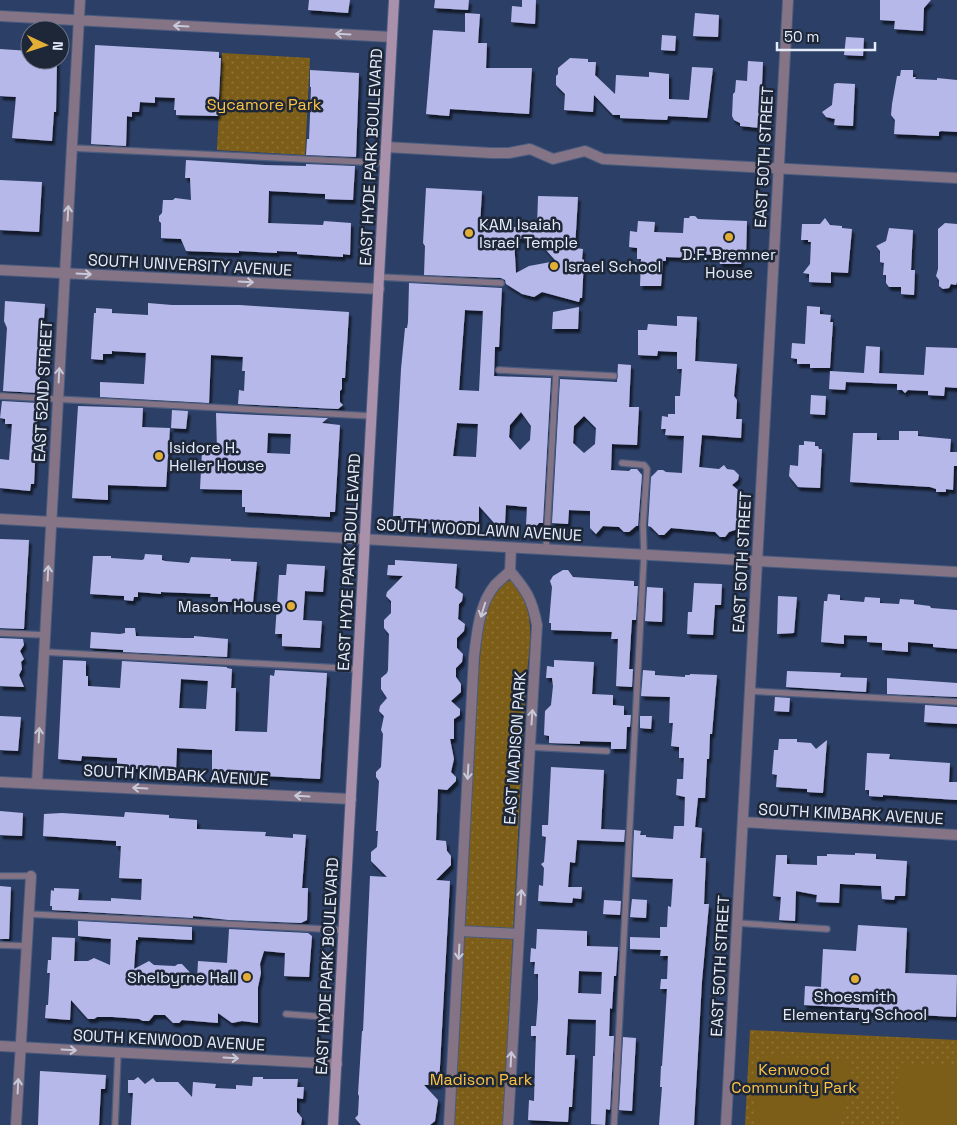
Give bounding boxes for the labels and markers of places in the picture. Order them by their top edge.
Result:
place label: KAM Isaiah Israel Temple [479,214,578,253]
marker: KAM Isaiah Israel Temple [463,227,475,239]
marker: D.F. Bremner House [723,231,735,243]
place label: D.F. Bremner House [682,244,776,283]
place label: Israel School [564,256,661,277]
marker: Israel School [548,260,560,272]
place label: Isidore H. Heller House [169,437,265,476]
marker: Isidore H. Heller House [153,450,165,462]
place label: Mason House [178,596,281,617]
marker: Mason House [285,600,297,612]
place label: Shelbyrne Hall [127,967,237,988]
marker: Shelbyrne Hall [241,971,253,983]
marker: Shoesmith Elementary School [849,973,861,985]
place label: Shoesmith Elementary School [783,986,927,1025]

